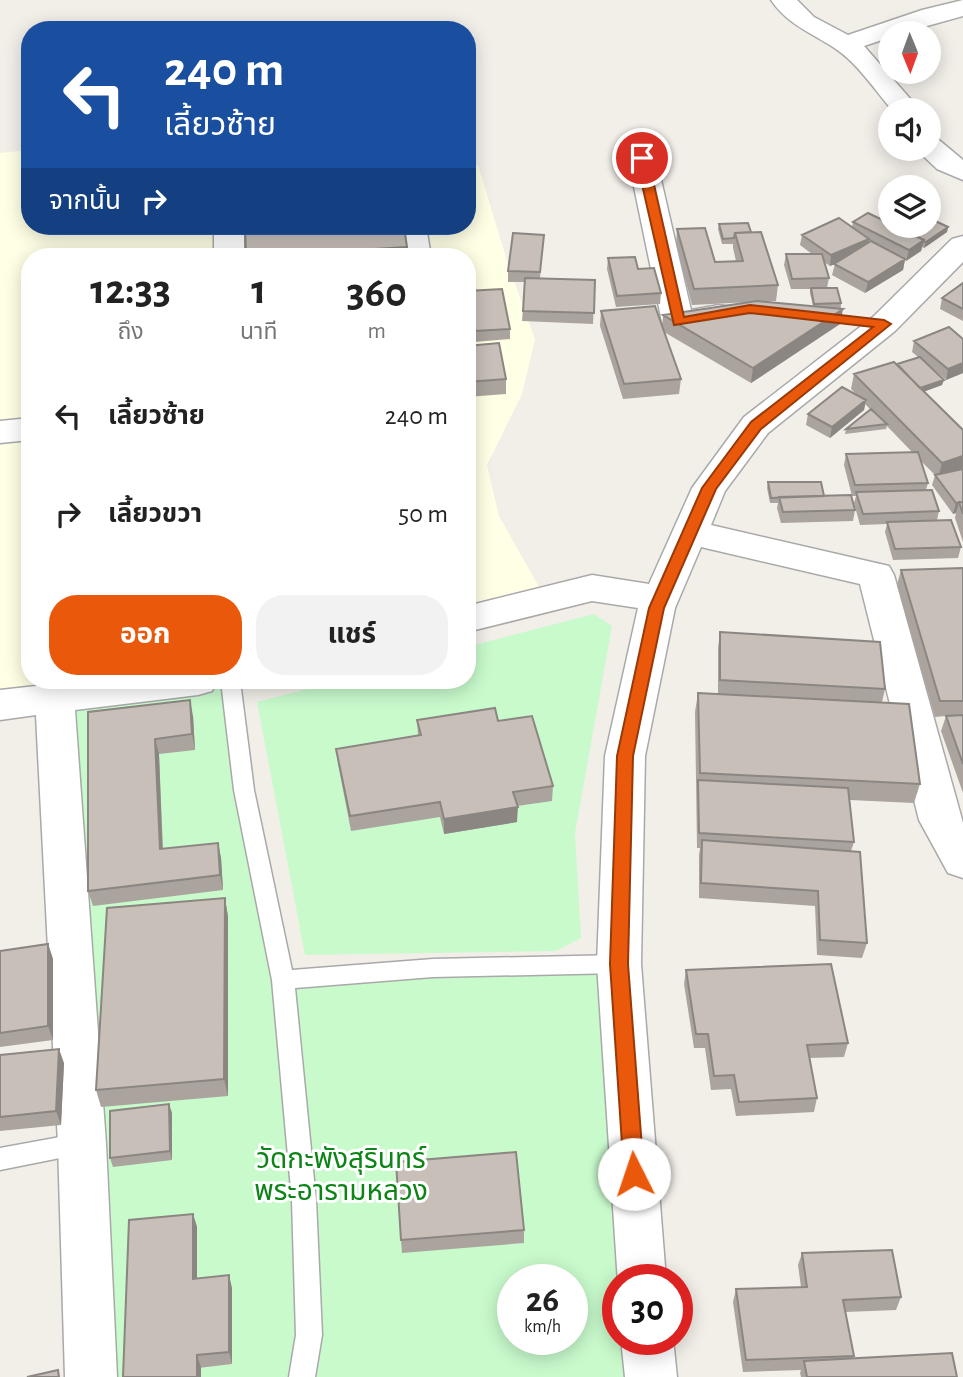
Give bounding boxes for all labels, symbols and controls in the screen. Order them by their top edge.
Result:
north arrow [878,21,942,84]
map controls [878,21,941,238]
text: 240 m [164,46,284,95]
icon: left [49,49,140,140]
button: sound [878,98,941,161]
text: เลี้ยวซ้าย [164,109,276,141]
pin [612,128,672,188]
icon: arrive [623,139,661,177]
button: layers [878,175,941,238]
icon: right [135,182,173,220]
text: จากนั้น [49,188,121,214]
text: 12:33 [90,269,171,311]
text: 1 [251,269,266,311]
text: 360 [347,272,407,314]
text: m [368,320,386,343]
text: ถึง [117,321,144,344]
text: นาที [240,321,277,344]
icon: left [49,397,87,435]
text: เลี้ยวซ้าย [108,403,205,429]
text: 240 m [385,403,448,429]
icon: right [49,495,87,533]
text: เลี้ยวขวา [108,501,202,527]
text: 50 m [398,501,448,527]
button: ออก [49,595,242,675]
button: แชร์ [256,595,448,675]
position arrow [597,1137,671,1211]
park label: วัดกะพังสุรินทร์ พระอารามหลวง [254,1145,428,1206]
speed limit sign: 30 [602,1264,693,1355]
text: 26 [526,1283,559,1318]
text: km/h [524,1318,561,1336]

